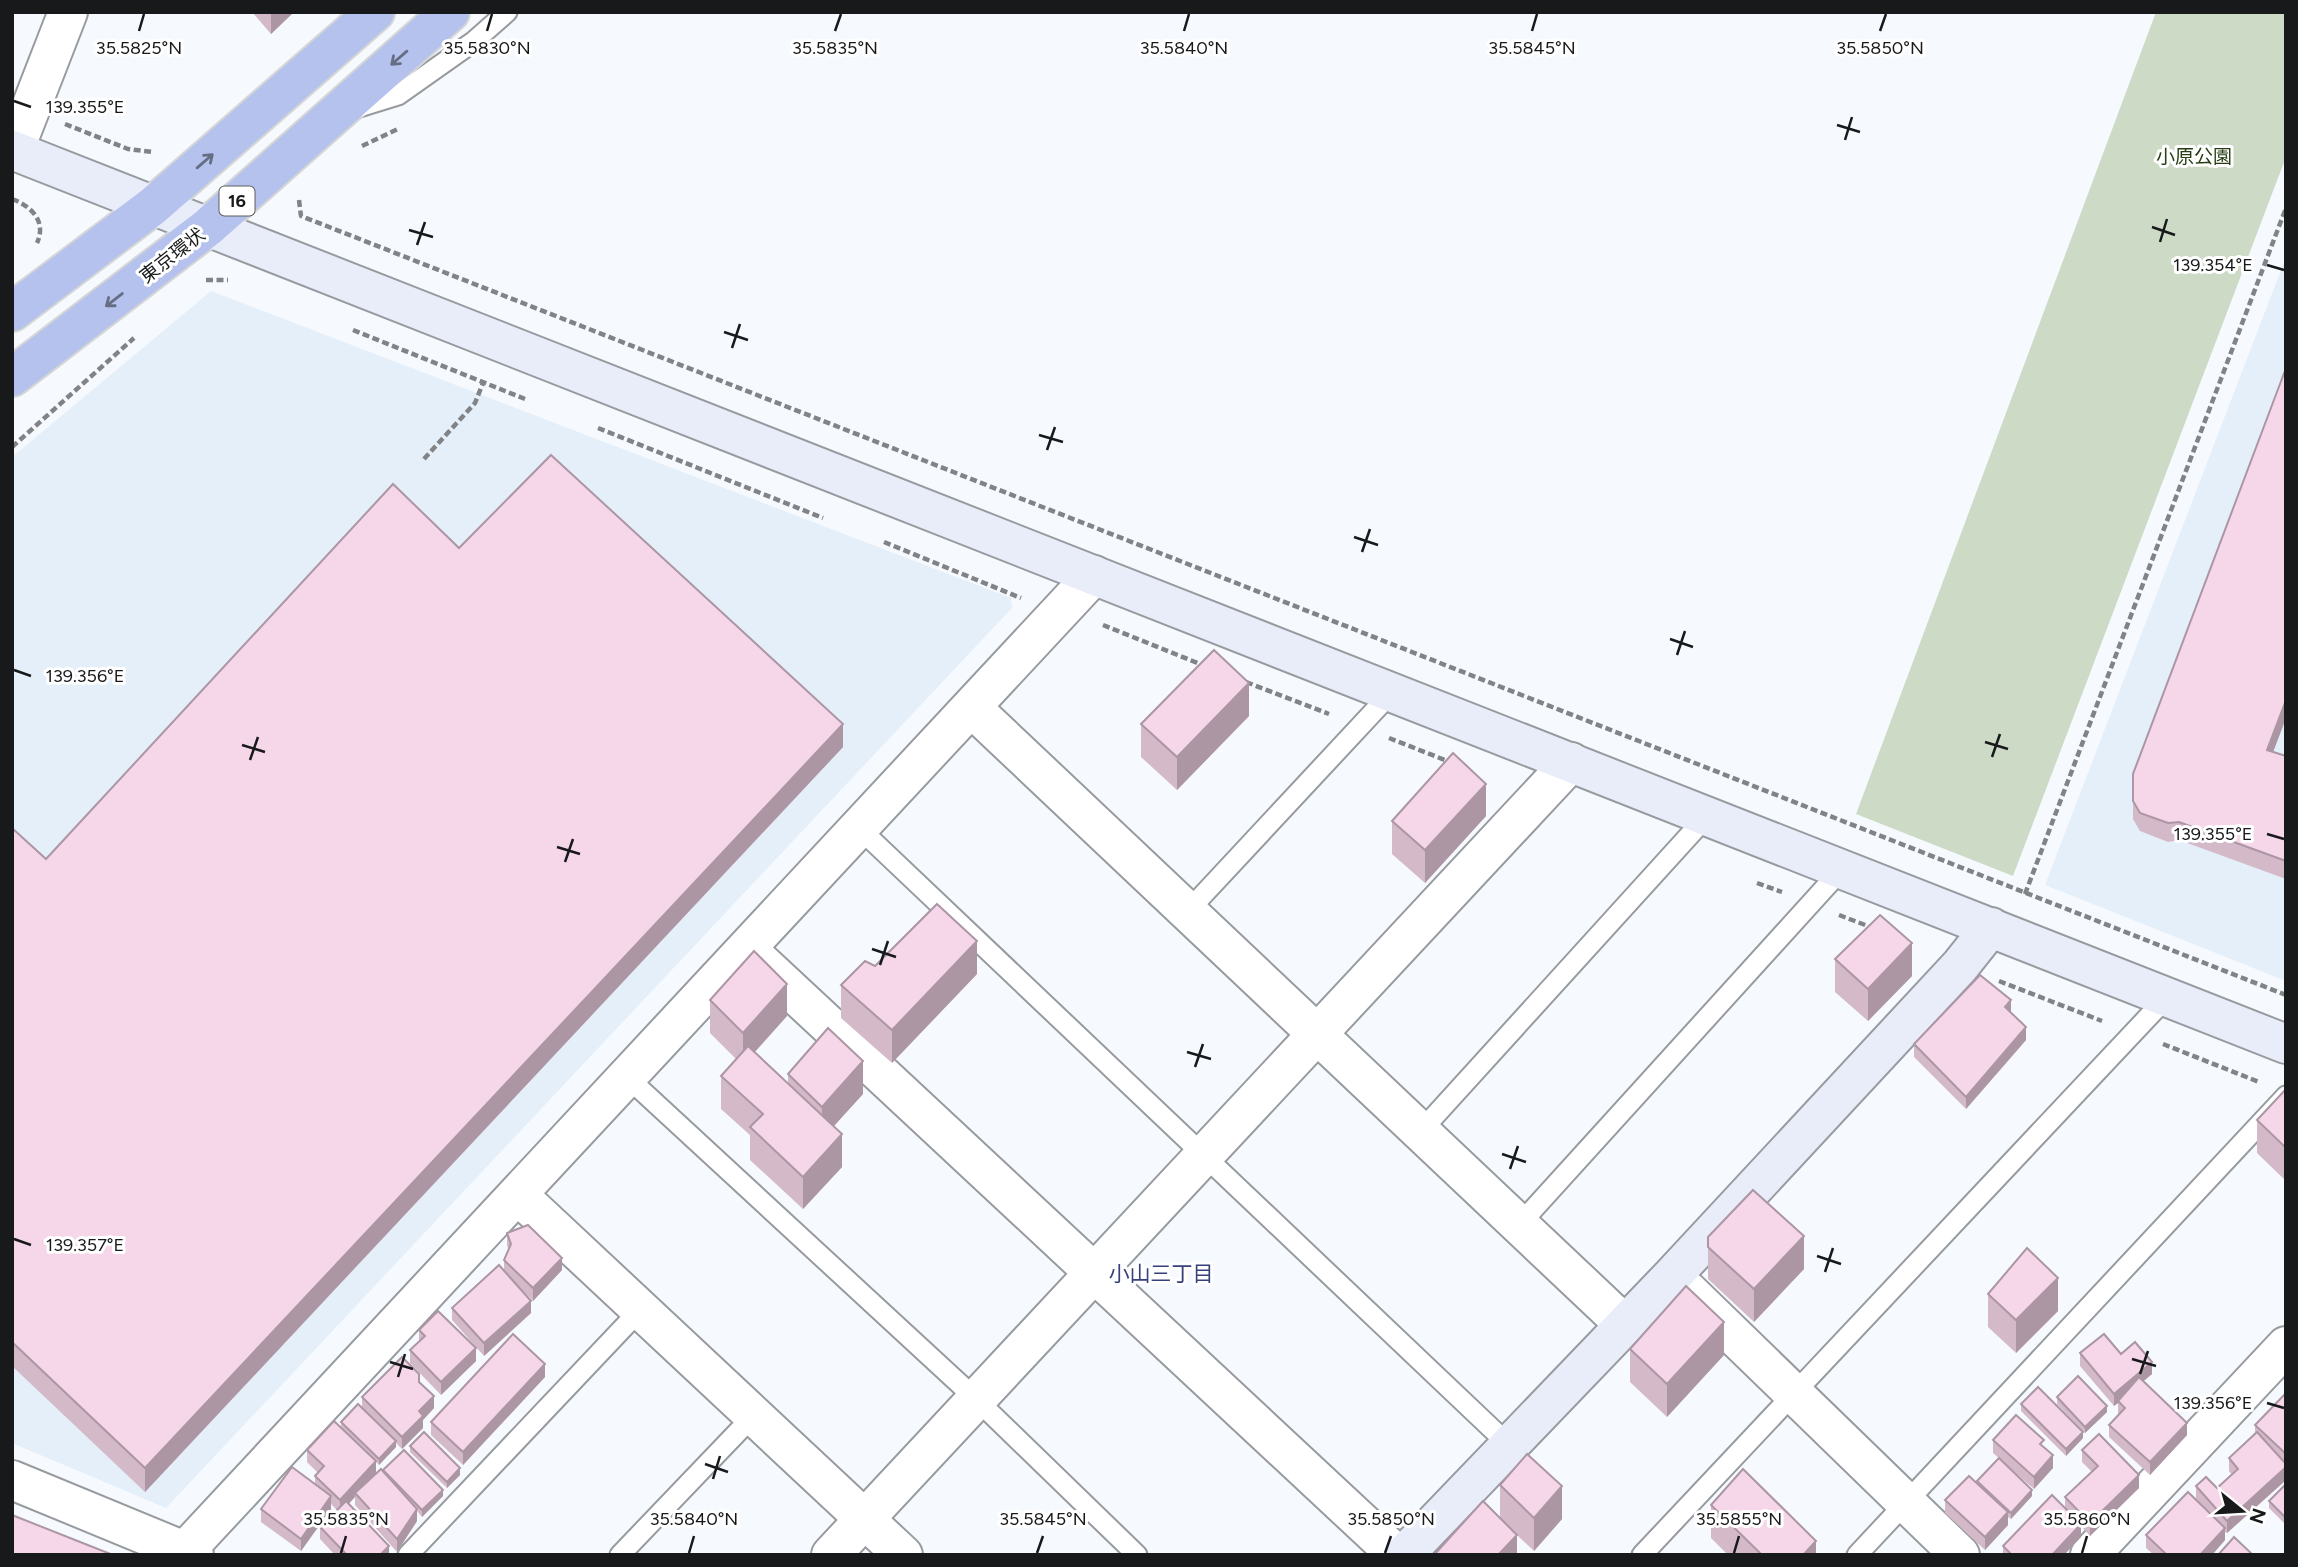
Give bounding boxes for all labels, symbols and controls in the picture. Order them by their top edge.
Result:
text: 35.5825°N [96,37,182,59]
text: 35.5830°N [443,37,531,59]
text: 35.5835°N [792,37,878,59]
text: 35.5840°N [1140,37,1228,59]
text: 35.5845°N [1488,37,1576,59]
text: 35.5850°N [1836,37,1924,59]
one-way arrow [391,50,409,66]
text: 139.355°E [46,96,124,118]
park label: 小原公園 [2156,145,2232,168]
one-way arrow [195,153,213,169]
road number: 16 [219,186,254,216]
street label: 東京環状 [135,223,209,288]
text: 139.354°E [2173,254,2253,276]
one-way arrow [105,292,123,307]
text: 139.356°E [46,665,124,687]
text: 139.355°E [2174,823,2252,845]
text: 139.357°E [46,1234,124,1256]
district label: 小山三丁目 [1109,1261,1214,1286]
text: 139.356°E [2174,1392,2252,1414]
north arrow [2207,1476,2277,1546]
text: N [2244,1506,2271,1527]
text: 35.5835°N [303,1508,389,1530]
text: 35.5840°N [650,1508,738,1530]
text: 35.5845°N [999,1508,1087,1530]
text: 35.5850°N [1347,1508,1435,1530]
text: 35.5855°N [1696,1508,1782,1530]
text: 35.5860°N [2043,1508,2131,1530]

